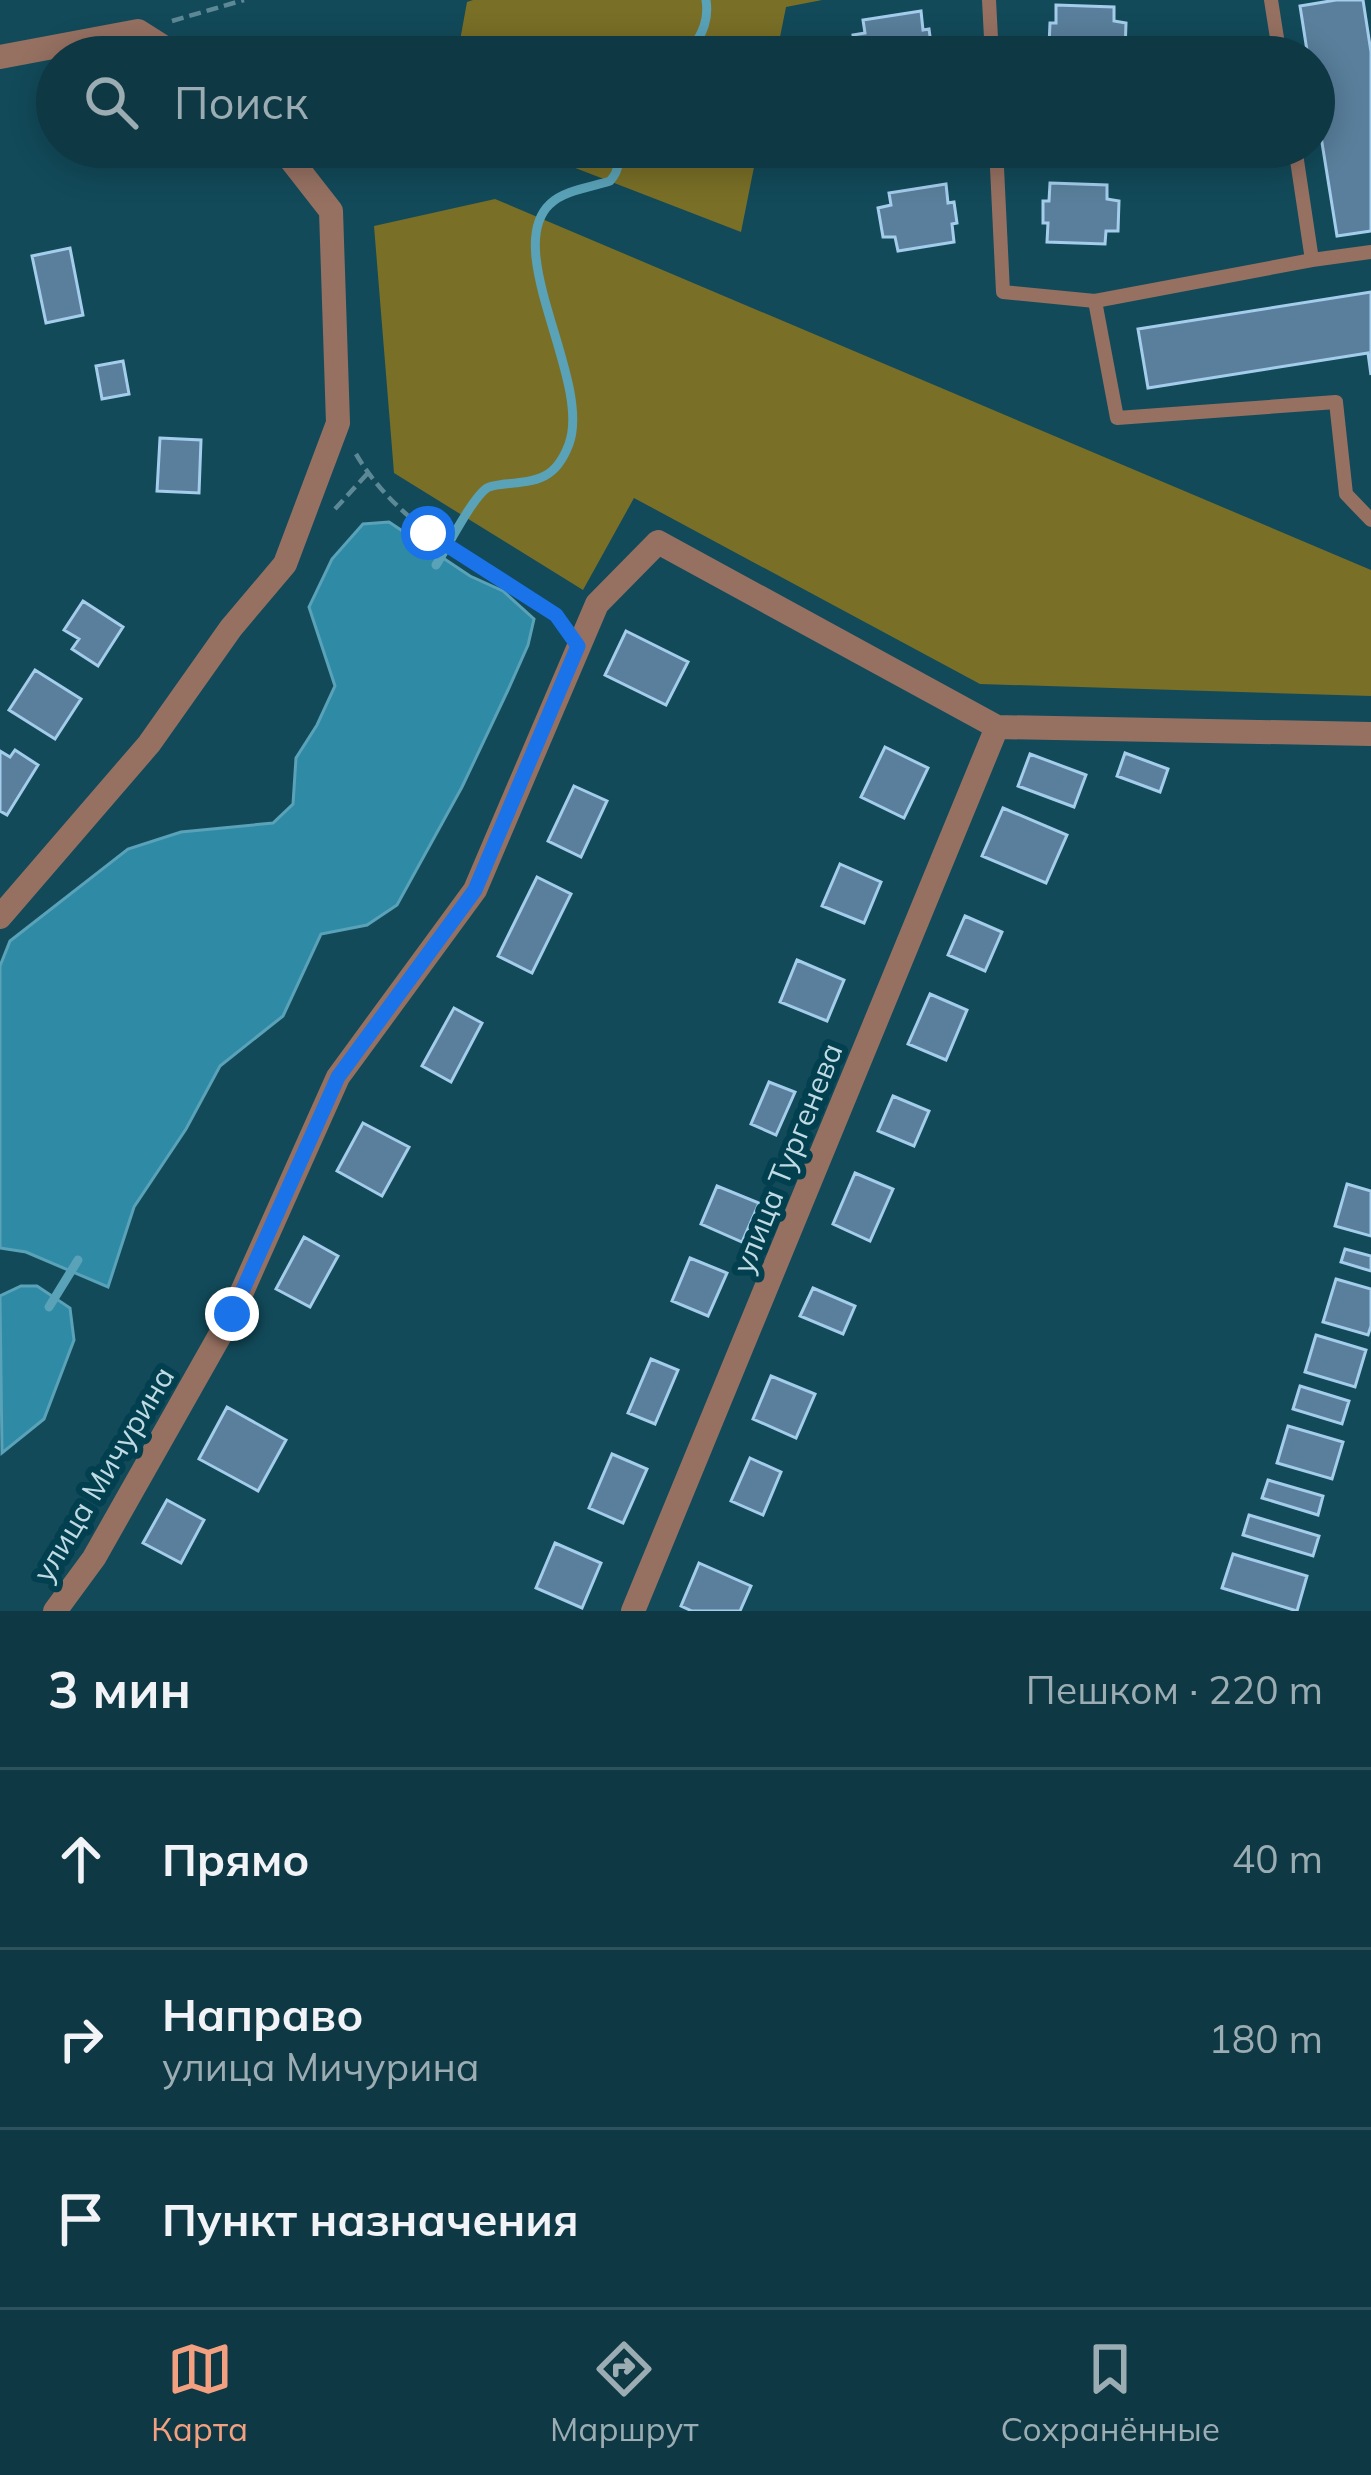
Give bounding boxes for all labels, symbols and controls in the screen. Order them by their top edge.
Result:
search box [36,36,1335,168]
icon: search [78,69,144,135]
text: Поиск [174,74,308,130]
route start [401,506,455,560]
street label: улица Тургенева [723,1037,851,1279]
route end [205,1287,259,1341]
street label: улица Мичурина [24,1359,182,1589]
text: 3 мин [48,1657,191,1721]
text: Пешком · 220 m [1026,1665,1323,1714]
icon: ahead [48,1826,114,1892]
text: Прямо [162,1831,310,1887]
text: 40 m [1232,1834,1323,1883]
text: Направо [162,1986,363,2042]
icon: right [48,2006,114,2072]
text: 180 m [1208,2014,1323,2063]
text: улица Мичурина [162,2042,480,2091]
icon: arrive [48,2186,114,2252]
text: Пункт назначения [162,2191,579,2247]
tab: Карта [151,2336,248,2449]
tab: Маршрут [550,2336,698,2449]
tab: Сохранённые [1000,2336,1220,2449]

